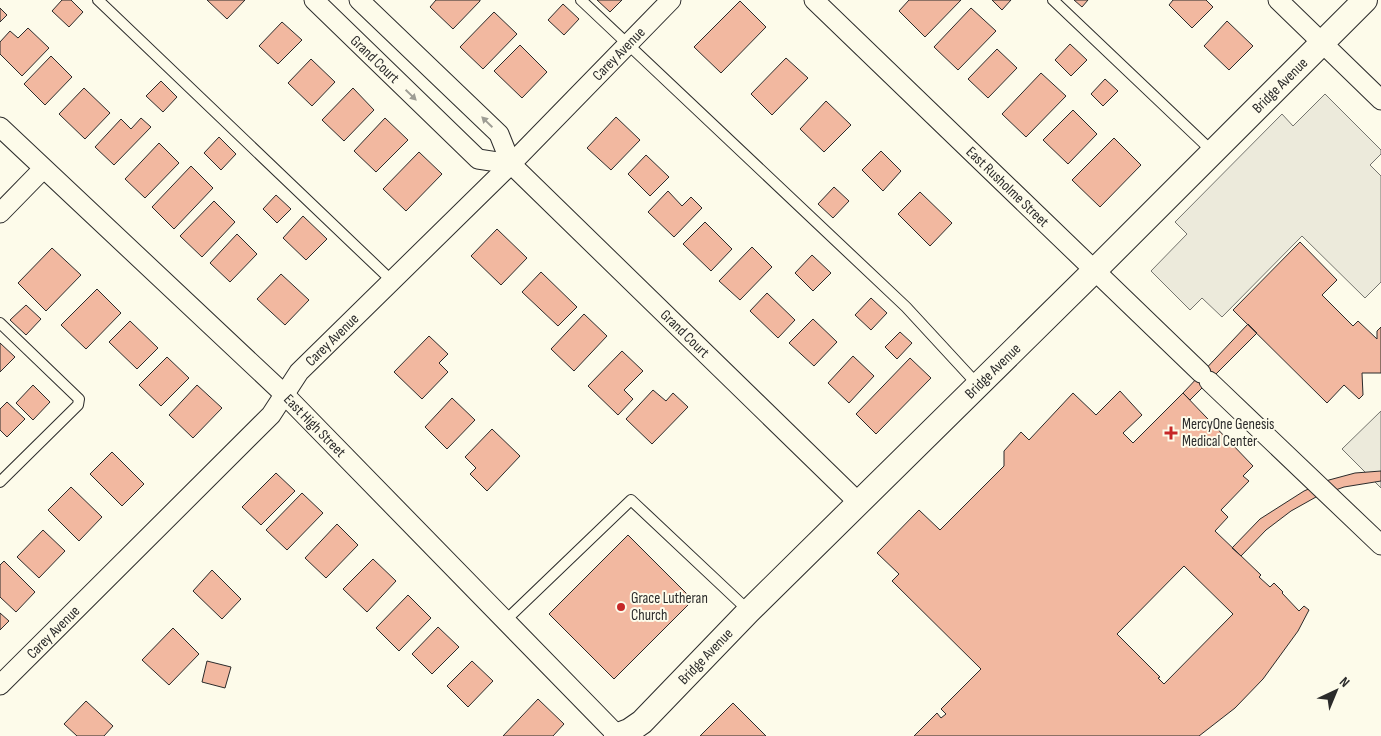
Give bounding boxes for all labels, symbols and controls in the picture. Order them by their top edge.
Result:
street label: Carey Avenue [588,23,649,85]
street label: Grand Court [346,31,404,88]
street label: Bridge Avenue [1248,53,1312,117]
one-way arrow [405,89,417,101]
one-way arrow [481,117,493,129]
street label: East Rusholme Street [962,142,1053,231]
street label: Grand Court [656,305,714,362]
street label: Carey Avenue [301,309,363,370]
street label: Bridge Avenue [961,339,1025,403]
street label: East High Street [280,390,350,462]
place label: MercyOne Genesis Medical Center [1182,415,1275,451]
marker: MercyOne Genesis Medical Center [1164,426,1178,440]
place label: Grace Lutheran Church [631,589,708,625]
street label: Carey Avenue [22,601,84,663]
marker: Grace Lutheran Church [615,601,627,613]
street label: Bridge Avenue [674,624,737,688]
north arrow [1311,666,1361,716]
text: N [1336,673,1353,691]

